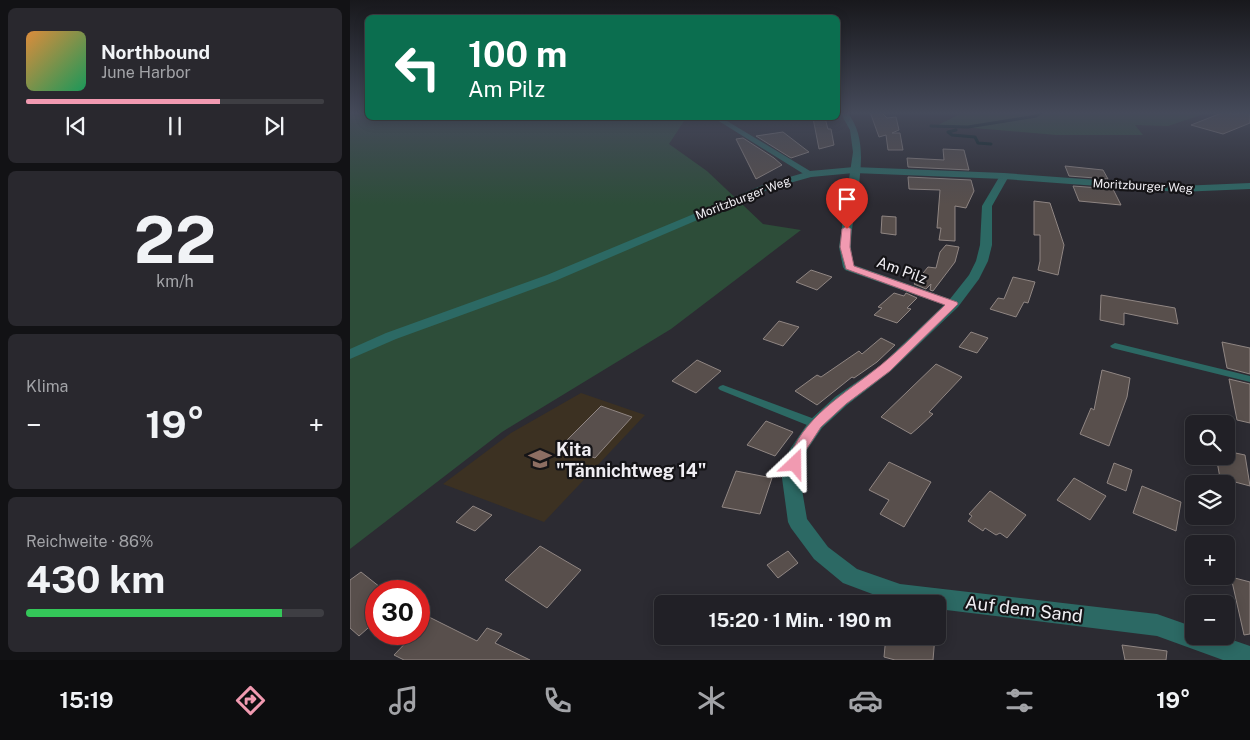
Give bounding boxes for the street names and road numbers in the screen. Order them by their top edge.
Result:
street label: Moritzburger Weg [694,173,792,223]
street label: Moritzburger Weg [1092,176,1194,196]
street label: Am Pilz [874,253,930,287]
street label: Auf dem Sand [964,591,1084,627]

